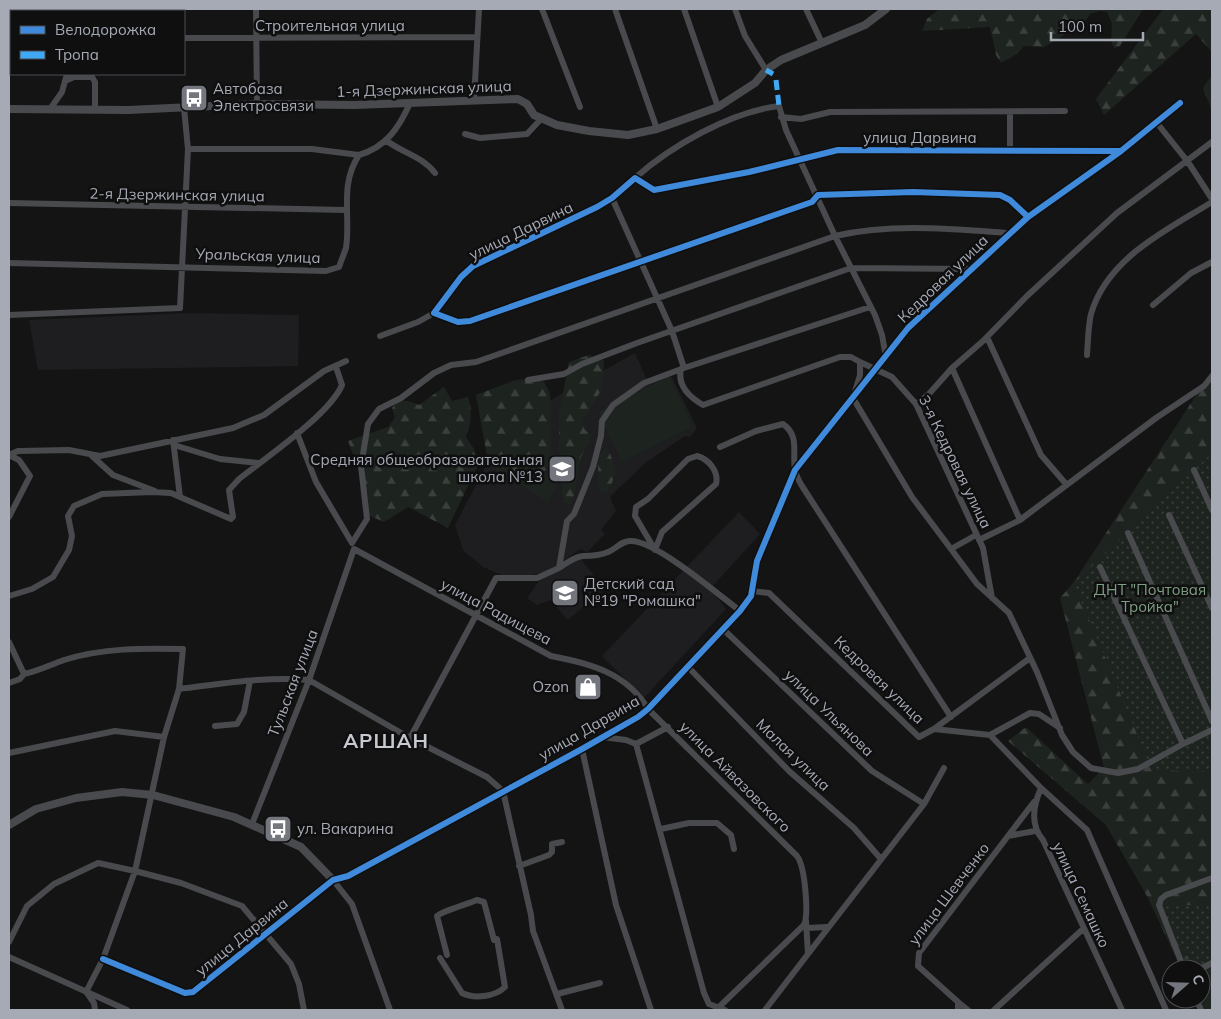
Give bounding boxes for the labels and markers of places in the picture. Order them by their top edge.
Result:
place label: Автобаза Электросвязи [213,79,314,115]
bus stop icon: Автобаза Электросвязи [179,83,209,113]
place label: Средняя общеобразовательная школа №13 [310,450,543,486]
school or university icon: Средняя общеобразовательная школа №13 [547,454,577,484]
place label: Детский сад №19 "Ромашка" [584,574,701,610]
school or university icon: Детский сад №19 "Ромашка" [550,578,580,608]
shop icon: Ozon [573,672,603,702]
place label: Ozon [532,677,569,696]
bus stop icon: ул. Вакарина [263,814,293,844]
place label: ул. Вакарина [297,819,394,838]

